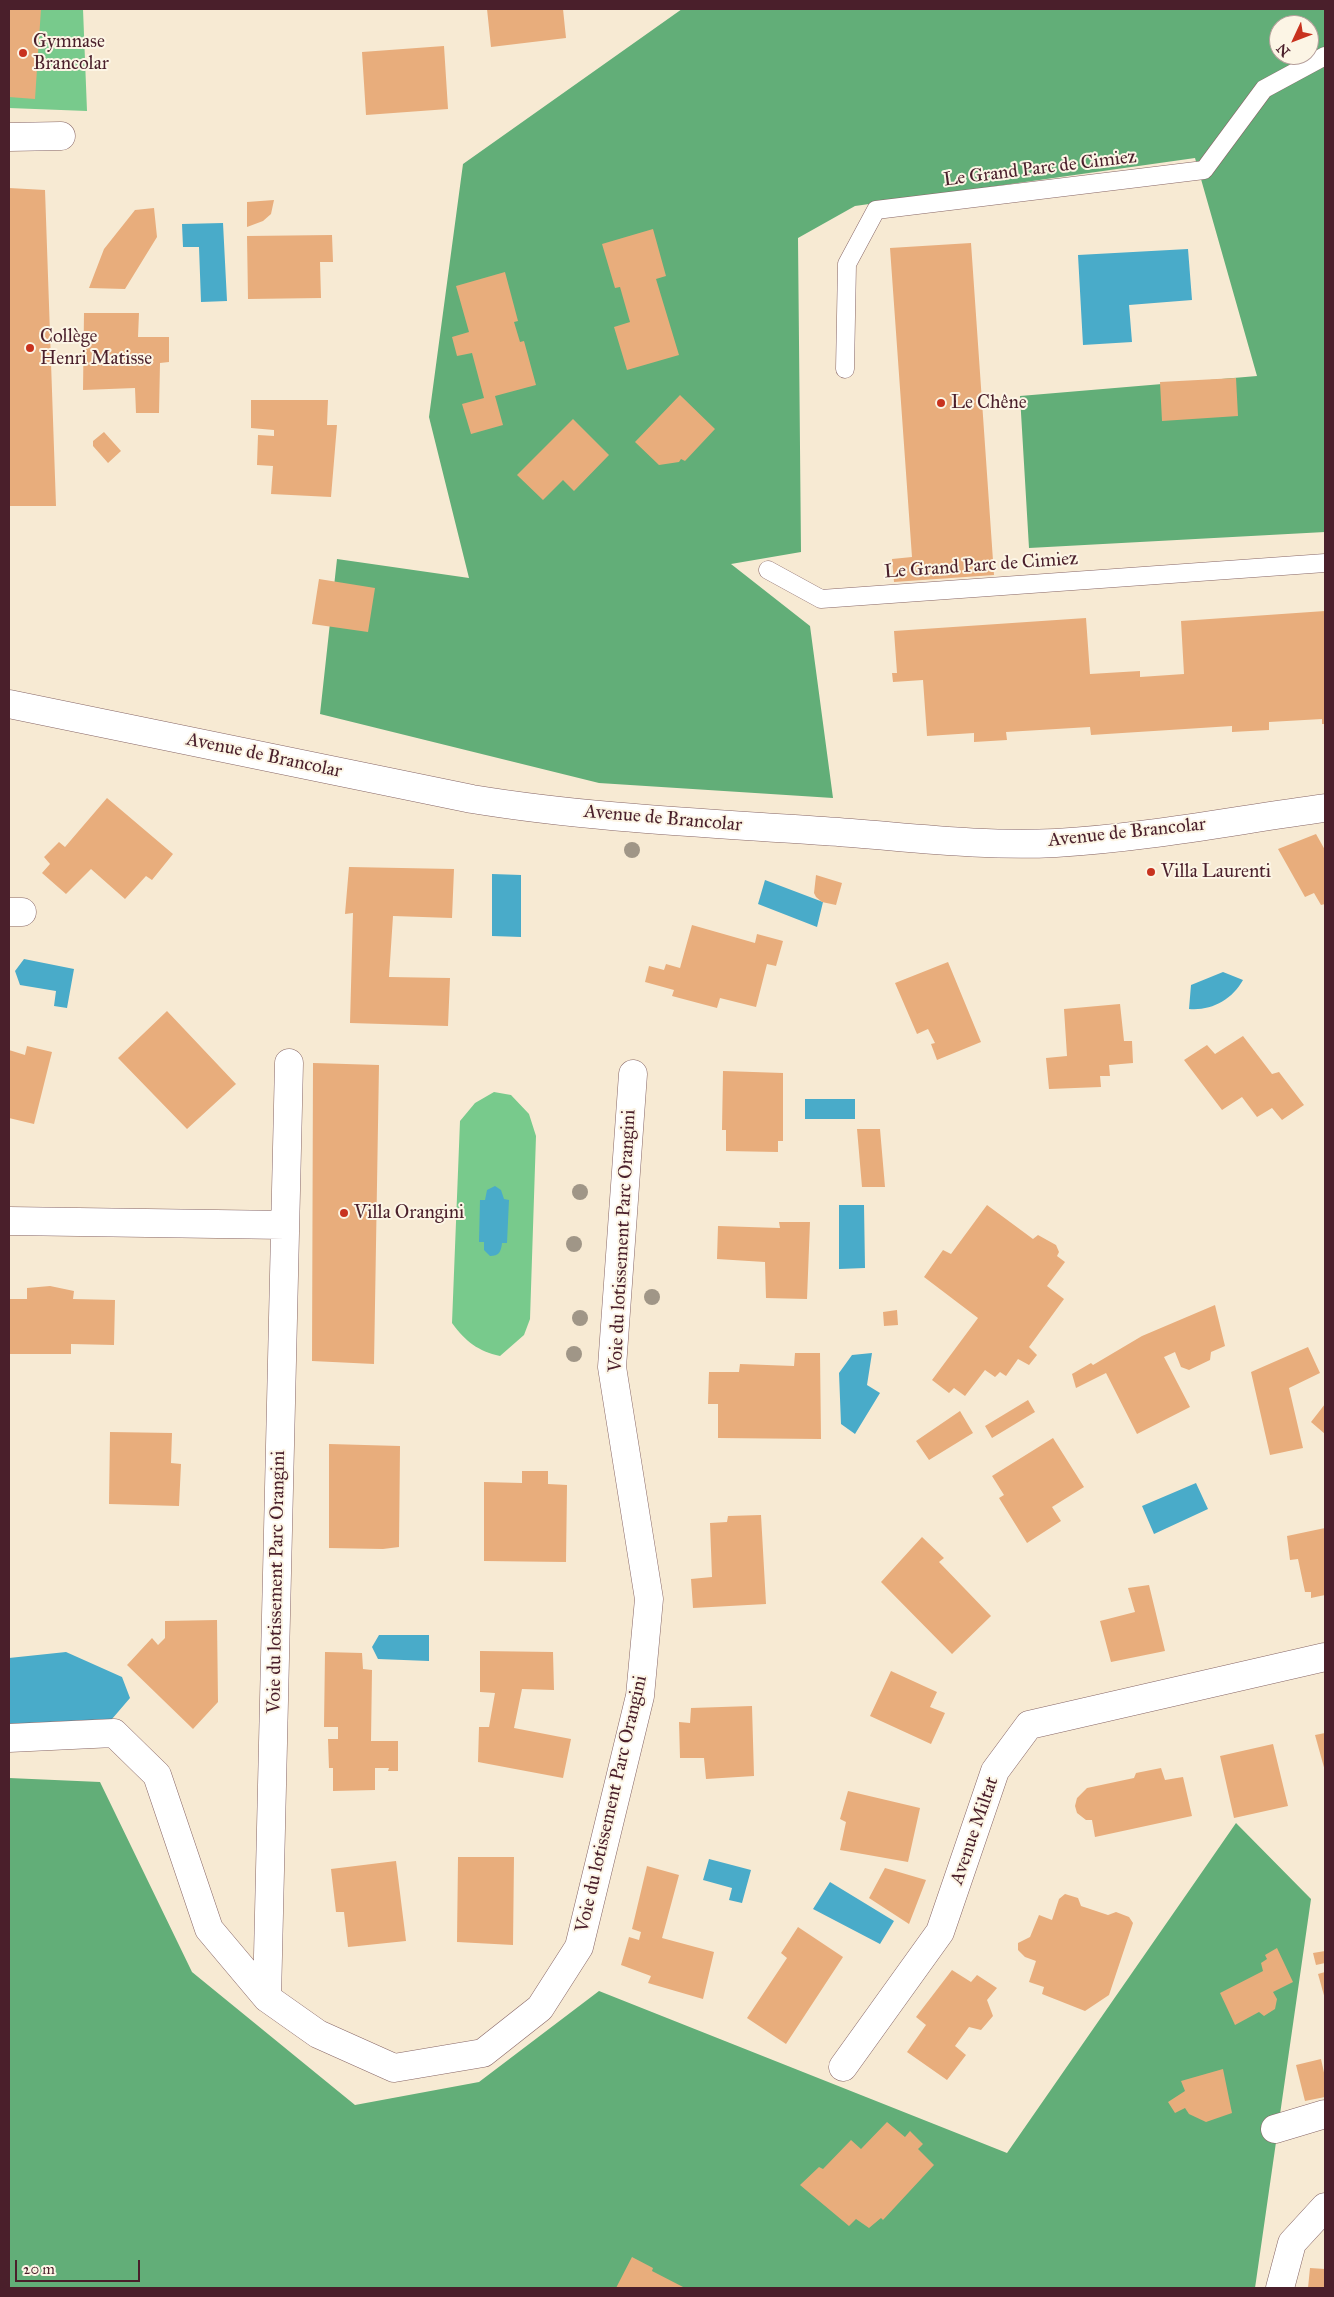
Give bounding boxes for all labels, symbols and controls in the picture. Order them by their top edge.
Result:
north arrow [1269,15,1319,65]
place label: Gymnase Brancolar [33,31,109,75]
text: N [1273,40,1294,60]
marker: Gymnase Brancolar [17,47,29,59]
street label: Le Grand Parc de Cimiez [942,146,1138,192]
place label: Collège Henri Matisse [40,326,152,370]
marker: Collège Henri Matisse [24,342,36,354]
place label: Le Chêne [951,392,1027,414]
marker: Le Chêne [935,397,947,409]
street label: Le Grand Parc de Cimiez [883,548,1079,584]
street label: Avenue de Brancolar [184,728,344,784]
street label: Avenue de Brancolar [583,801,743,837]
street label: Avenue de Brancolar [1047,813,1207,853]
place label: Villa Laurenti [1161,861,1271,883]
marker: Villa Laurenti [1145,866,1157,878]
street label: Voie du lotissement Parc Orangini [605,1109,641,1373]
place label: Villa Orangini [354,1202,464,1224]
marker: Villa Orangini [338,1207,350,1219]
street label: Voie du lotissement Parc Orangini [263,1450,291,1714]
street label: Voie du lotissement Parc Orangini [571,1673,653,1935]
street label: Avenue Miltat [946,1774,1004,1888]
scale bar [18,2250,142,2282]
text: 20 m [23,2260,55,2278]

